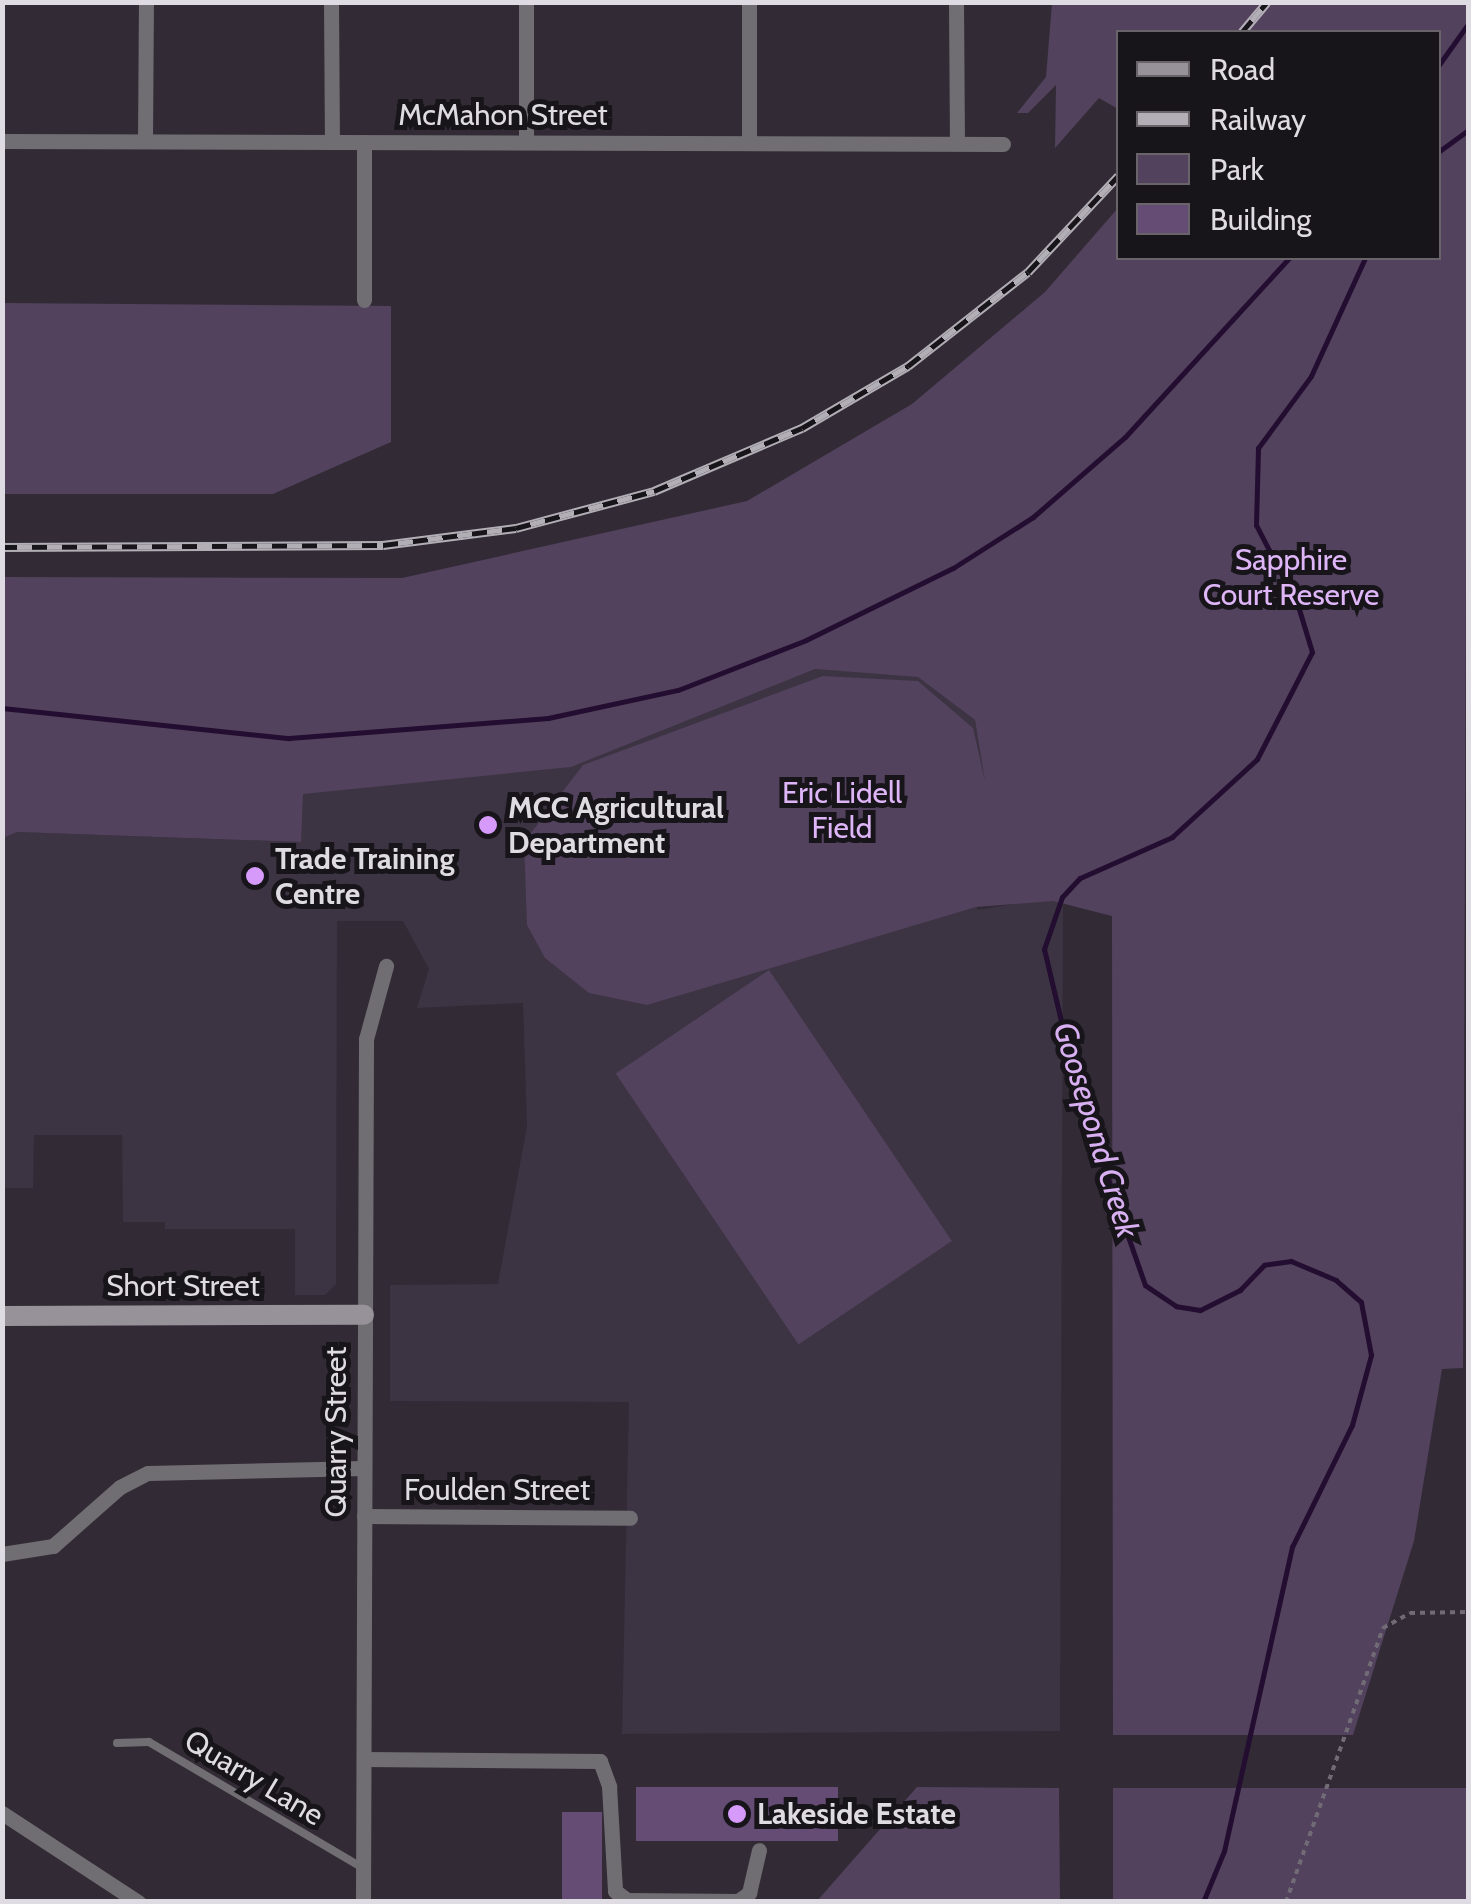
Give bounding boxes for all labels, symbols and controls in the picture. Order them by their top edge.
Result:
legend [1116,30,1441,260]
text: Road [1210,51,1275,88]
street label: McMahon Street [398,97,608,133]
text: Railway [1210,101,1306,138]
text: Park [1210,151,1264,188]
text: Building [1210,201,1312,238]
park label: Sapphire Court Reserve [1203,542,1379,612]
park label: Eric Lidell Field [782,775,902,846]
place label: MCC Agricultural Department [508,790,724,860]
marker: MCC Agricultural Department [477,814,499,836]
place label: Trade Training Centre [275,841,454,912]
marker: Trade Training Centre [244,865,266,887]
water label: Goosepond Creek [1045,1018,1147,1242]
street label: Short Street [106,1268,260,1304]
street label: Quarry Street [318,1346,354,1518]
street label: Foulden Street [404,1472,590,1508]
street label: Quarry Lane [178,1723,330,1833]
place label: Lakeside Estate [757,1796,956,1832]
marker: Lakeside Estate [726,1803,748,1825]

